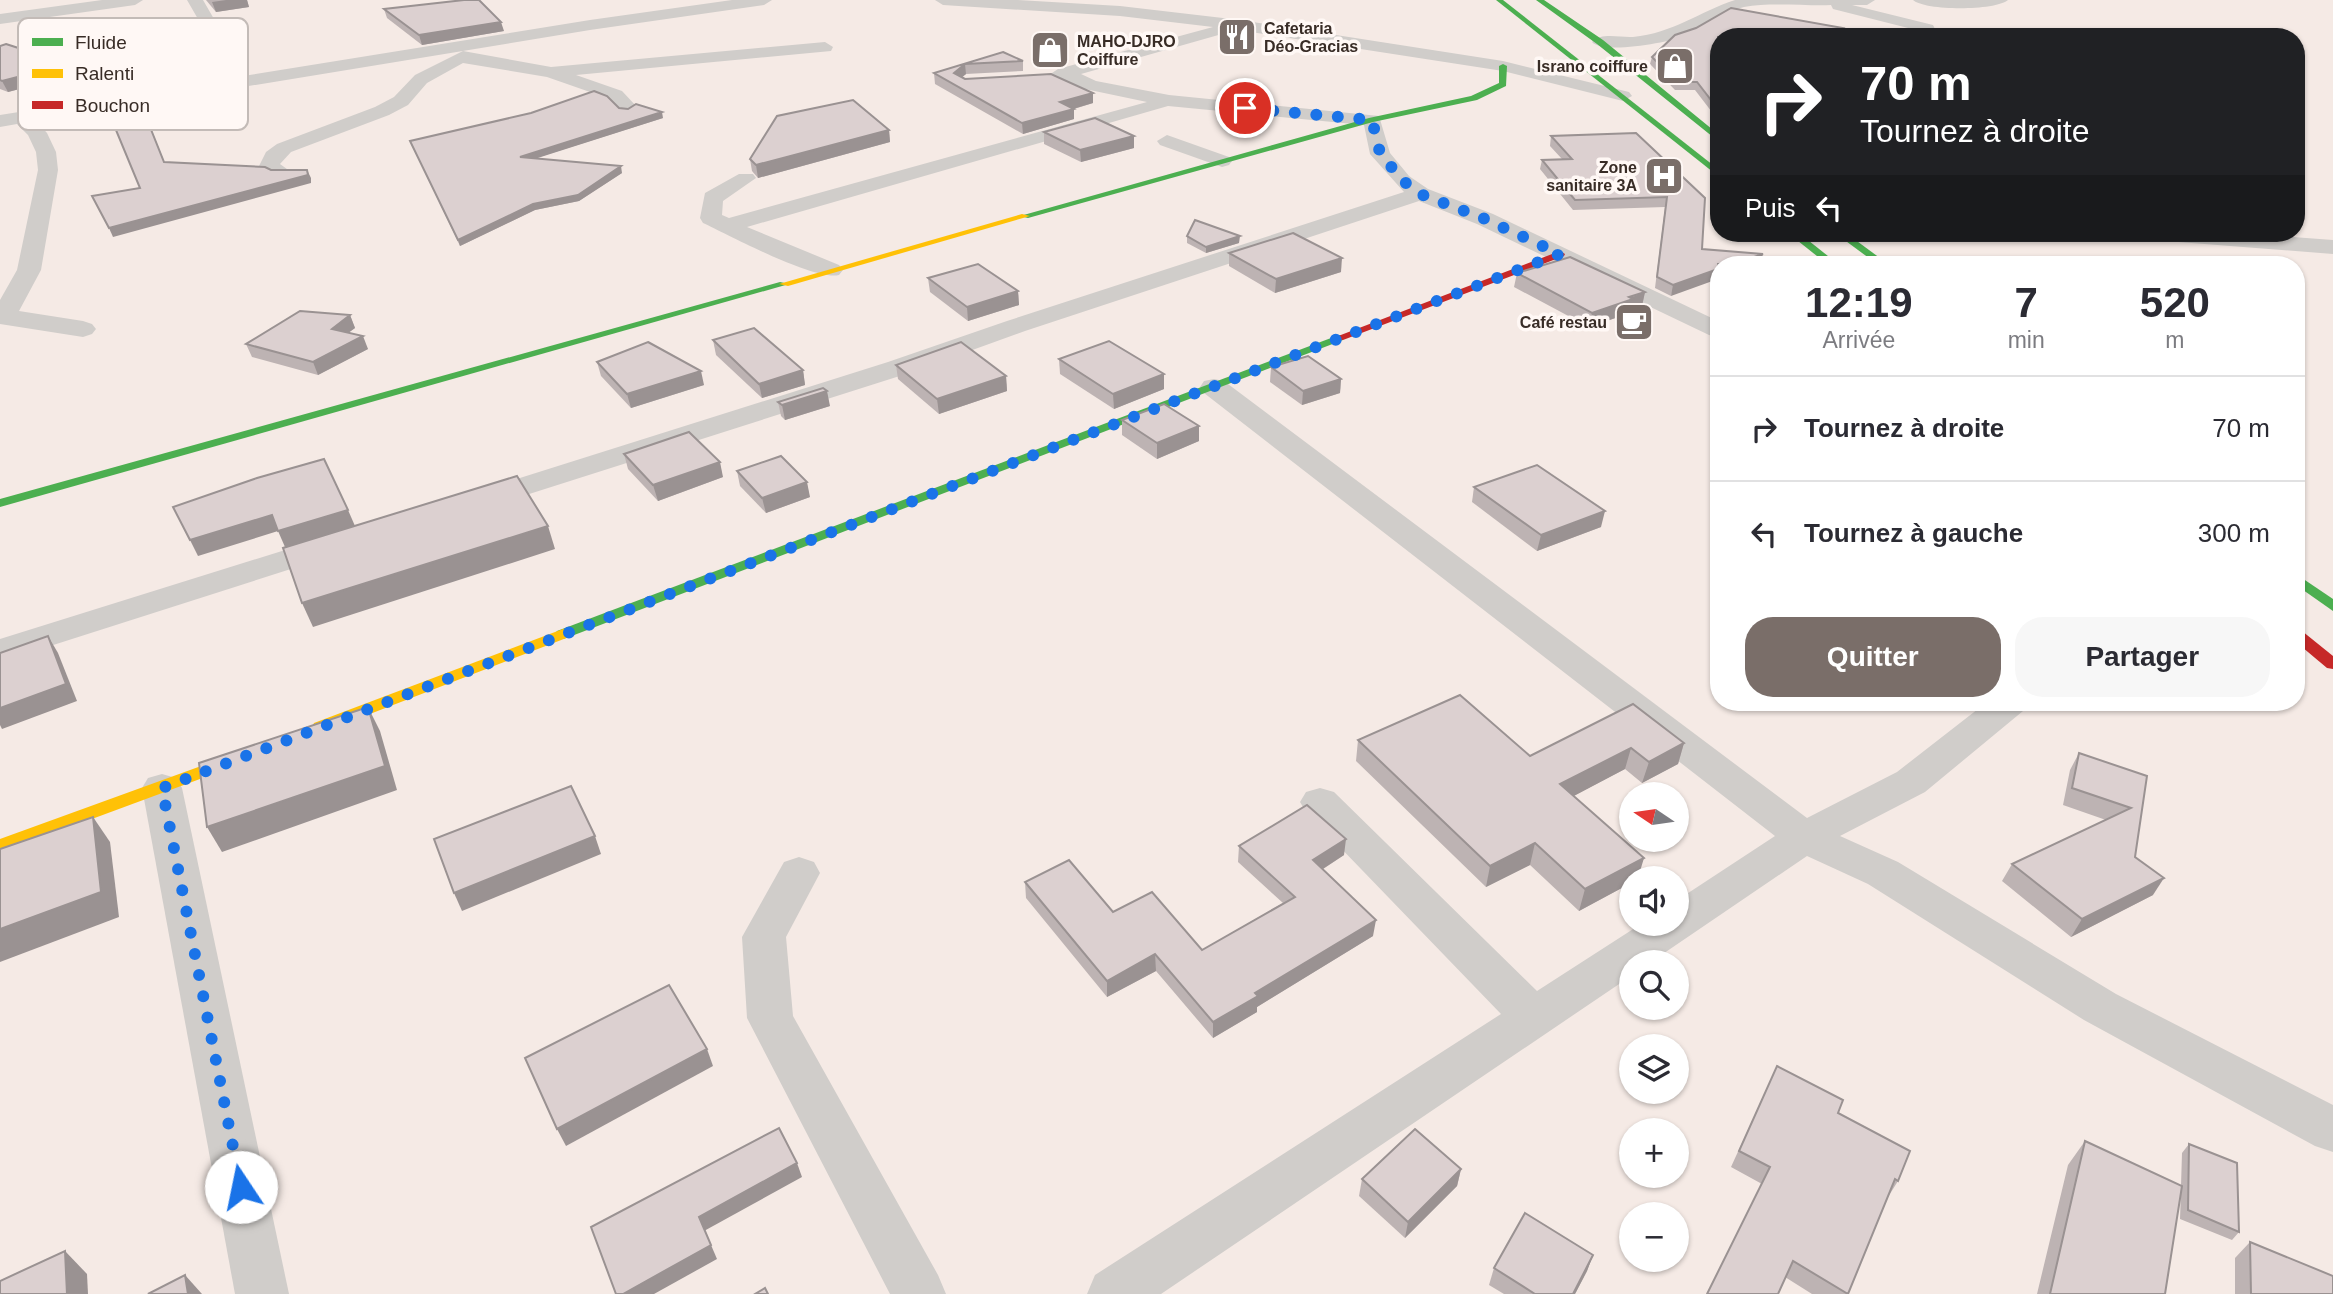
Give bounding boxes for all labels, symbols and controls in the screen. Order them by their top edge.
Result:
restaurant icon: Cafetaria Déo-Gracias [1216,16,1258,58]
legend [18,18,248,130]
place label: Cafetaria Déo-Gracias [1264,20,1358,55]
shop icon: MAHO-DJRO Coiffure [1029,29,1071,71]
text: Fluide [75,32,127,53]
place label: MAHO-DJRO Coiffure [1077,33,1176,68]
shop icon: Israno coiffure [1654,45,1696,87]
icon: right [1745,56,1836,147]
text: 70 m [1860,56,1972,110]
place label: Israno coiffure [1537,58,1648,75]
text: Ralenti [75,63,134,84]
pin [1215,78,1275,138]
icon: arrive [1226,89,1264,127]
text: Bouchon [75,95,150,116]
text: Tournez à droite [1860,113,2089,149]
hospital icon: Zone sanitaire 3A [1643,155,1685,197]
place label: Zone sanitaire 3A [1546,159,1637,194]
icon: left [1810,189,1848,227]
text: Puis [1745,193,1796,223]
text: 12:19 [1805,279,1913,326]
text: 7 [2014,279,2038,326]
text: 520 [2140,279,2210,326]
cafe icon: Café restau [1613,301,1655,343]
place label: Café restau [1520,314,1607,331]
text: Arrivée [1822,327,1895,353]
text: min [2008,327,2045,353]
text: m [2165,327,2184,353]
icon: right [1745,410,1783,448]
text: Tournez à droite [1804,413,2004,443]
text: 70 m [2212,413,2270,443]
icon: left [1745,515,1783,553]
text: Tournez à gauche [1804,518,2023,548]
text: 300 m [2198,518,2270,548]
button: Quitter [1745,617,2001,697]
button: Partager [2015,617,2270,697]
north arrow [1619,782,1689,852]
map controls [1619,782,1689,1272]
button: sound [1619,866,1689,936]
button: search [1619,950,1689,1020]
button: layers [1619,1034,1689,1104]
button: + [1619,1118,1689,1188]
position arrow [204,1150,278,1224]
button: − [1619,1202,1689,1272]

